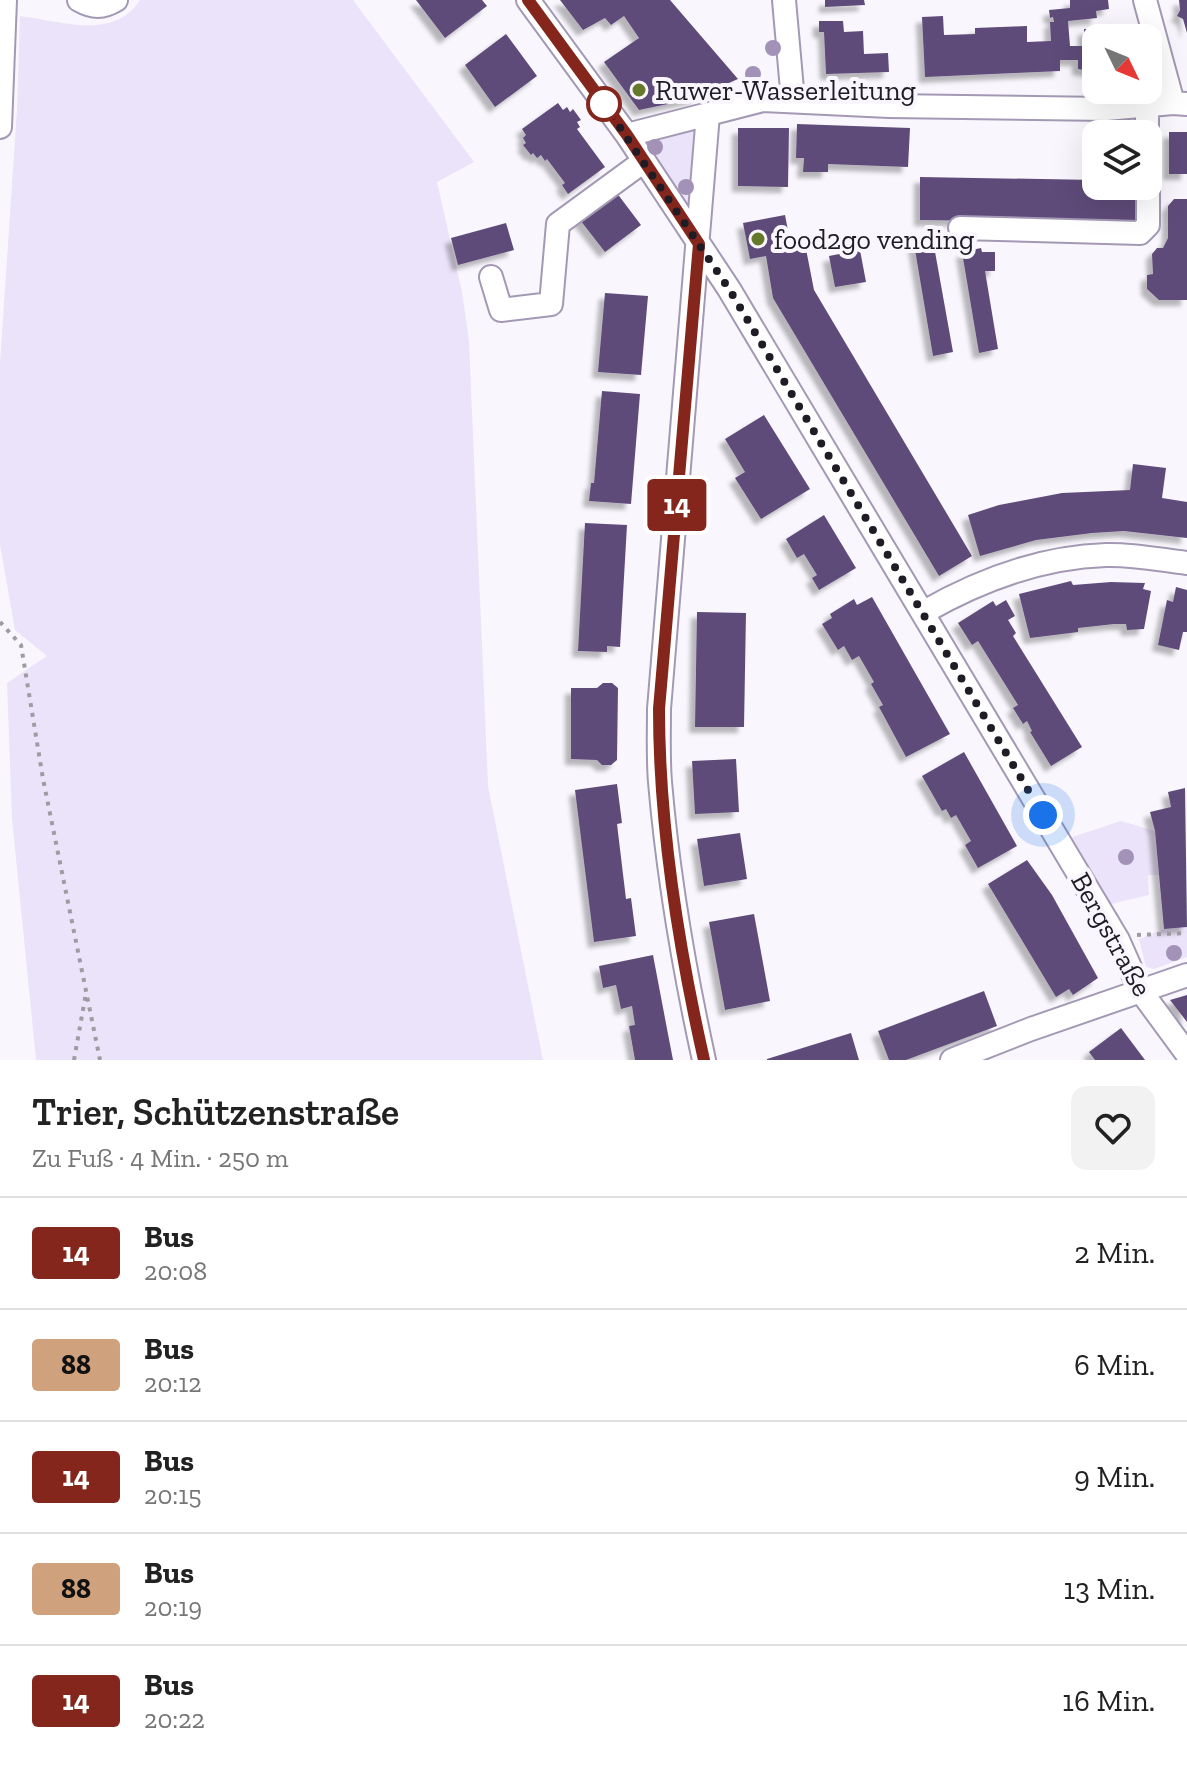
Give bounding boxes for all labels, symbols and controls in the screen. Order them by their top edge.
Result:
north arrow [1082,24,1162,104]
map controls [1082,24,1162,200]
place label: Ruwer-Wasserleitung [655,74,916,107]
marker: Ruwer-Wasserleitung [630,81,648,99]
unlabelled marker [587,87,621,121]
button: layers [1082,120,1162,200]
place label: food2go vending [774,223,974,256]
marker: food2go vending [749,230,767,248]
line badge: 14 [641,479,713,531]
text: 14 [663,488,691,521]
your location [1023,795,1063,835]
street label: Bergstraße [1064,867,1159,1002]
button: heart [1071,1086,1155,1170]
text: Trier, Schützenstraße [32,1089,399,1135]
text: Zu Fuß · 4 Min. · 250 m [32,1142,288,1174]
text: Bus [144,1219,194,1255]
text: 2 Min. [1074,1235,1155,1271]
text: 14 [62,1236,90,1269]
text: 20:08 [144,1255,207,1287]
text: Bus [144,1331,194,1367]
text: 6 Min. [1074,1347,1155,1383]
text: 88 [61,1348,91,1381]
text: 20:12 [144,1367,202,1399]
text: Bus [144,1443,194,1479]
text: 9 Min. [1074,1459,1155,1495]
text: 14 [62,1460,90,1493]
text: 20:15 [144,1479,202,1511]
text: Bus [144,1555,194,1591]
text: 13 Min. [1064,1571,1155,1607]
text: 88 [61,1572,91,1605]
text: 20:19 [144,1591,202,1623]
text: Bus [144,1667,194,1703]
text: 16 Min. [1062,1683,1155,1719]
text: 14 [62,1684,90,1717]
text: 20:22 [144,1703,205,1735]

